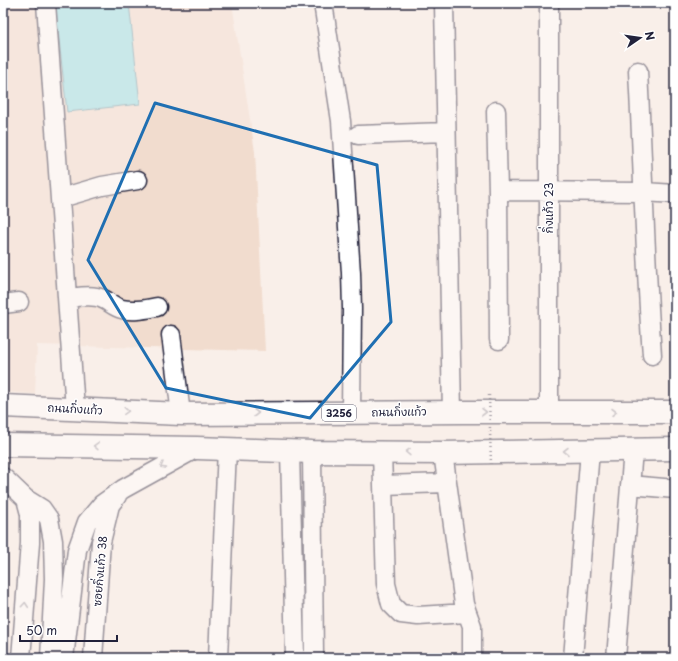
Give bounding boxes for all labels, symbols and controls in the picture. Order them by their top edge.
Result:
north arrow [620,18,660,58]
text: N [641,29,660,42]
street label: กิ่งแก้ว 23 [538,182,557,234]
street label: ถนนกิ่งแก้ว [47,397,103,418]
street label: ถนนกิ่งแก้ว [371,401,427,420]
road number: 3256 [322,405,356,421]
one-way arrow [123,407,129,416]
one-way arrow [481,408,487,416]
one-way arrow [611,408,617,416]
one-way arrow [253,409,259,418]
one-way arrow [93,442,99,450]
one-way arrow [563,447,569,455]
one-way arrow [405,448,411,456]
one-way arrow [160,462,167,469]
street label: ซอยกิ่งแก้ว 38 [86,535,111,607]
one-way arrow [21,602,30,608]
scale bar [20,617,117,643]
text: 50 m [26,621,57,639]

